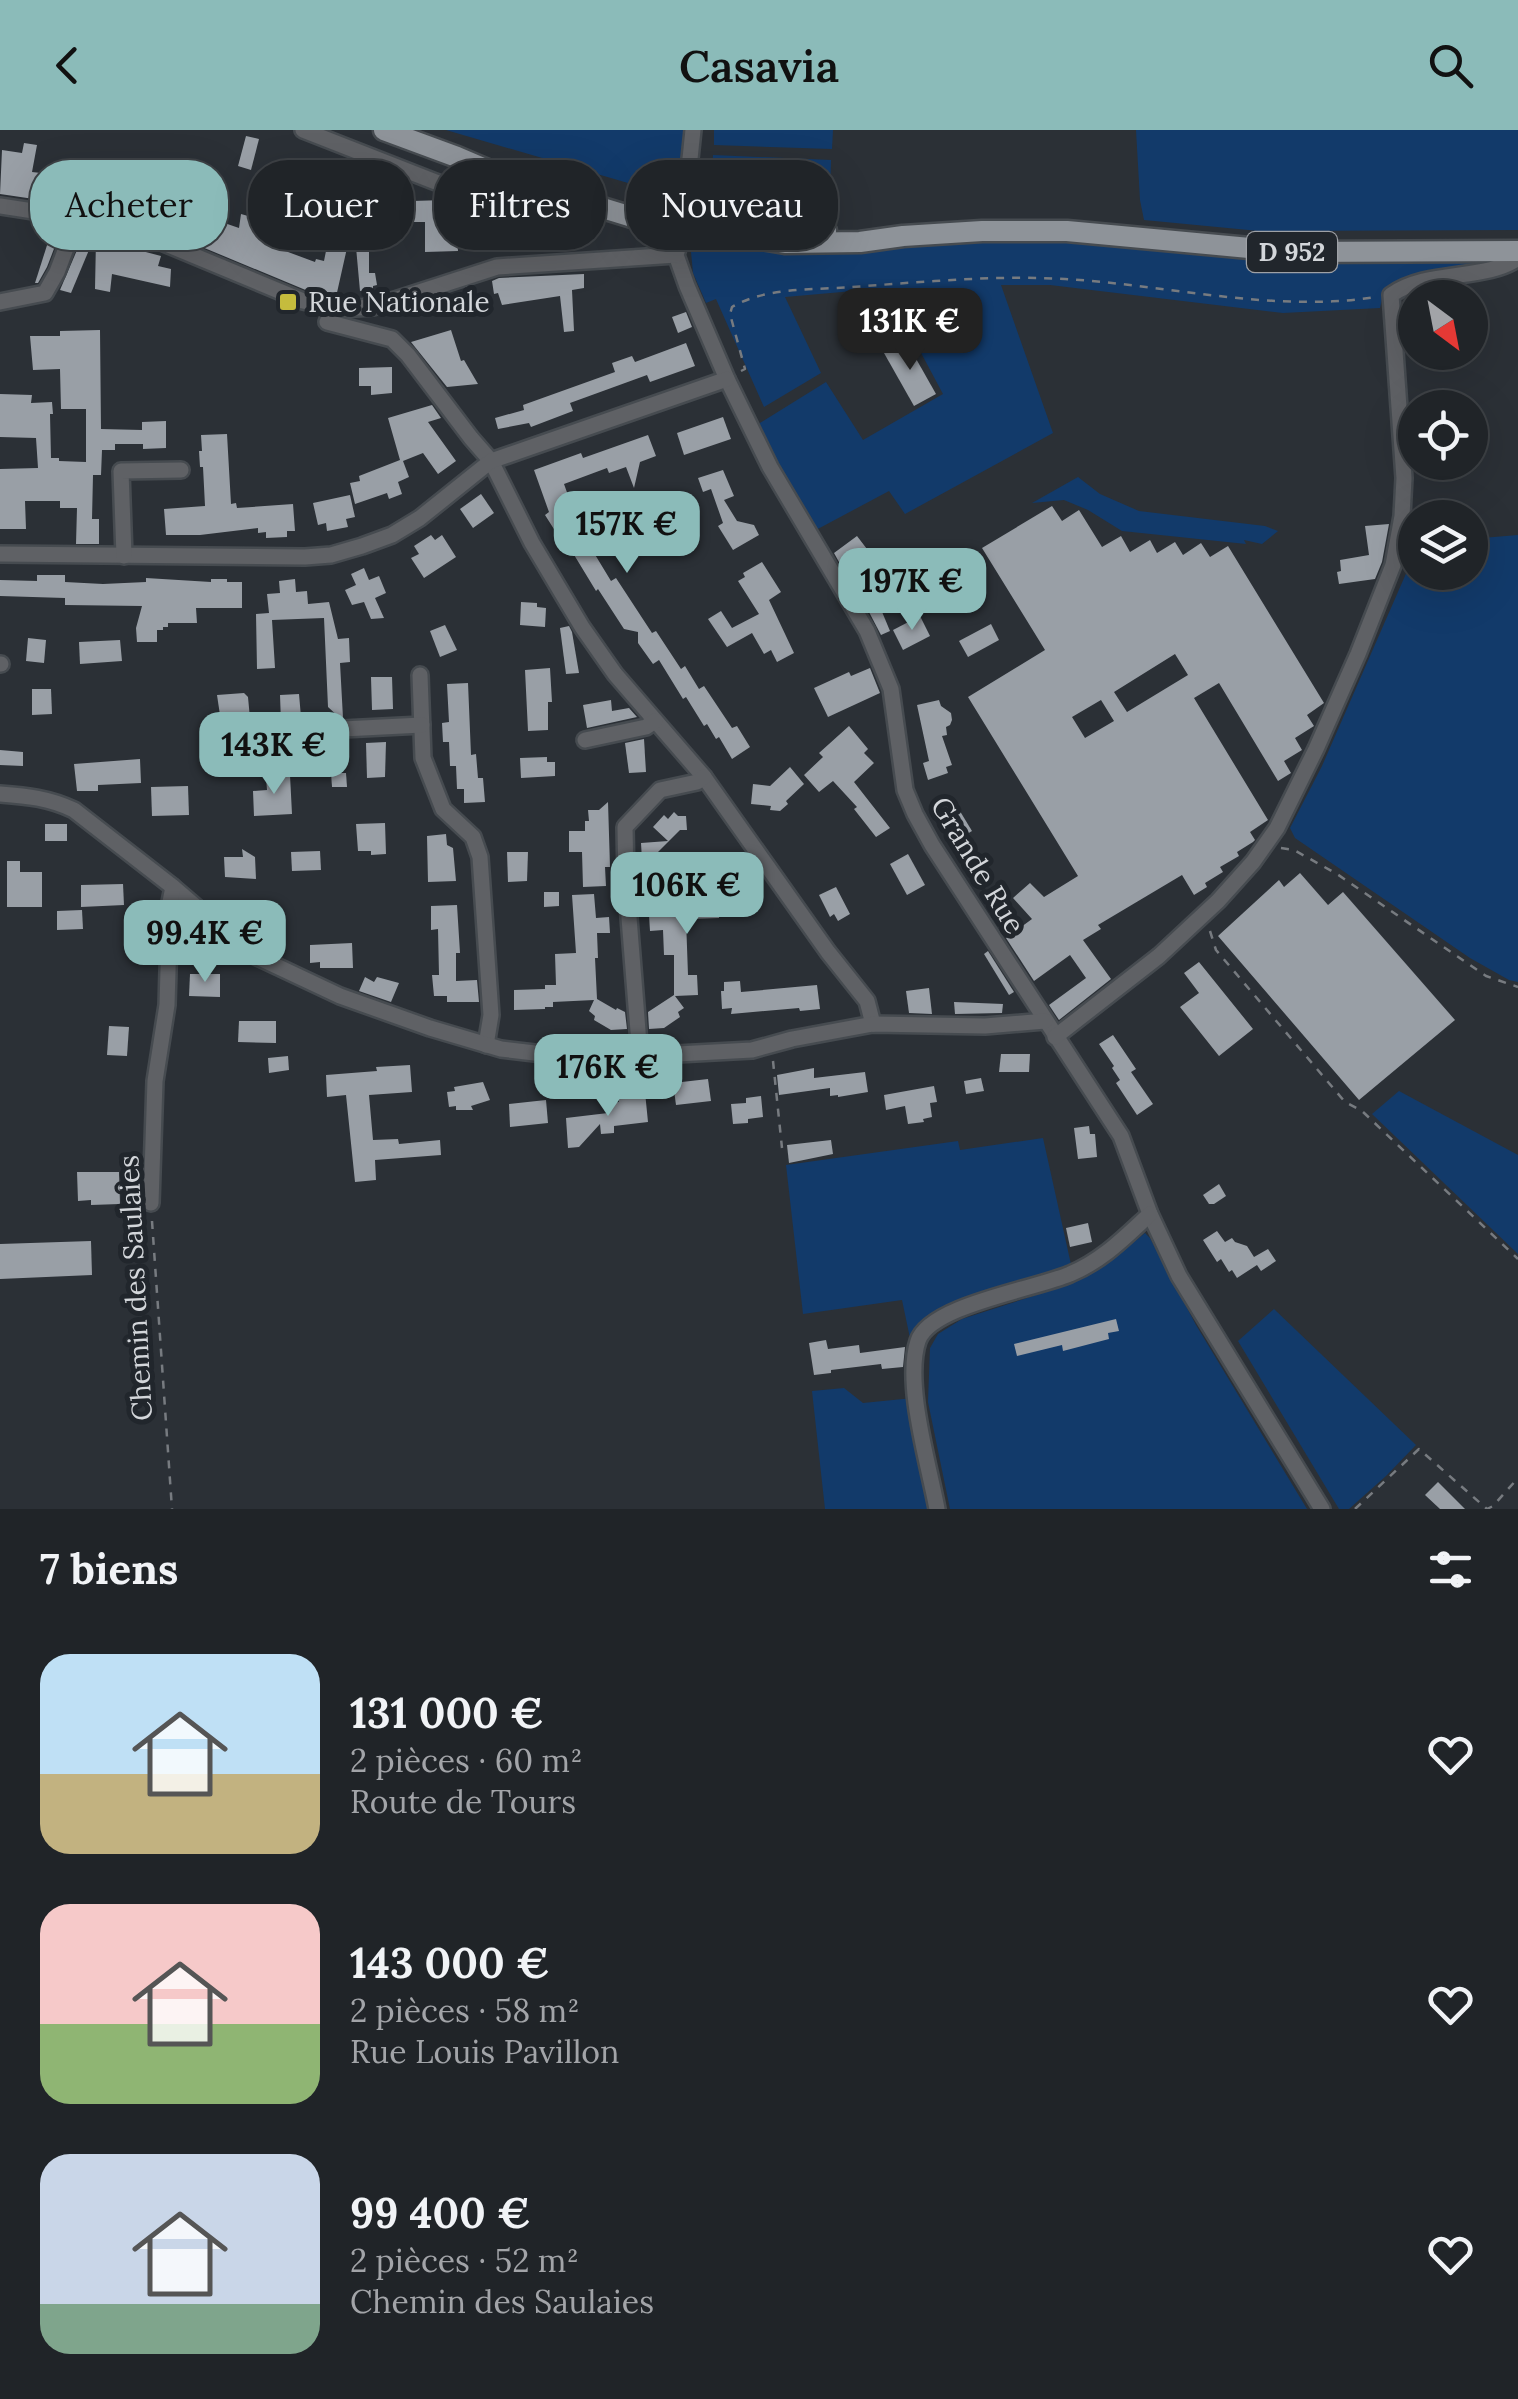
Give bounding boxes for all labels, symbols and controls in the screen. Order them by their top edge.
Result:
text: Casavia [679,37,839,94]
icon: back [40,38,95,93]
icon: search [1423,38,1478,93]
chip: Acheter [30,160,228,250]
chip: Louer [248,160,414,250]
chip: Filtres [434,160,606,250]
chip: Nouveau [626,160,838,250]
road number: D 952 [1247,232,1337,272]
north arrow [1398,280,1488,370]
map controls [1398,280,1488,590]
place label: Rue Nationale [308,284,490,320]
pin: 131K € [829,288,991,373]
marker: Rue Nationale [277,291,299,313]
text: 131K € [860,300,961,341]
button: locate [1398,390,1488,480]
pin: 157K € [546,491,708,576]
button: layers [1398,500,1488,590]
text: 157K € [576,503,678,544]
pin: 197K € [831,548,993,633]
text: 197K € [860,560,964,601]
pin: 143K € [193,712,355,797]
text: 143K € [221,724,327,765]
street label: Grande Rue [923,790,1033,940]
pin: 106K € [606,852,768,937]
text: 106K € [633,864,741,905]
pin: 99.4K € [113,900,297,985]
text: 99.4K € [146,912,264,953]
pin: 176K € [527,1034,689,1119]
text: 176K € [556,1046,660,1087]
street label: Chemin des Saulaies [110,1154,160,1422]
text: 7 biens [40,1542,178,1596]
icon: filters [1423,1542,1478,1597]
text: 131 000 € [350,1686,544,1740]
icon: home [120,1694,240,1814]
icon: heart [1423,1727,1478,1782]
text: 2 pièces · 60 m² [350,1740,582,1781]
text: Route de Tours [350,1781,576,1822]
text: 143 000 € [350,1936,550,1990]
icon: home [120,1944,240,2064]
icon: heart [1423,1977,1478,2032]
text: 2 pièces · 58 m² [350,1990,580,2031]
text: Rue Louis Pavillon [350,2031,620,2072]
text: 99 400 € [350,2186,531,2240]
icon: home [120,2194,240,2314]
icon: heart [1423,2227,1478,2282]
text: 2 pièces · 52 m² [350,2240,579,2281]
text: Chemin des Saulaies [350,2281,654,2322]

